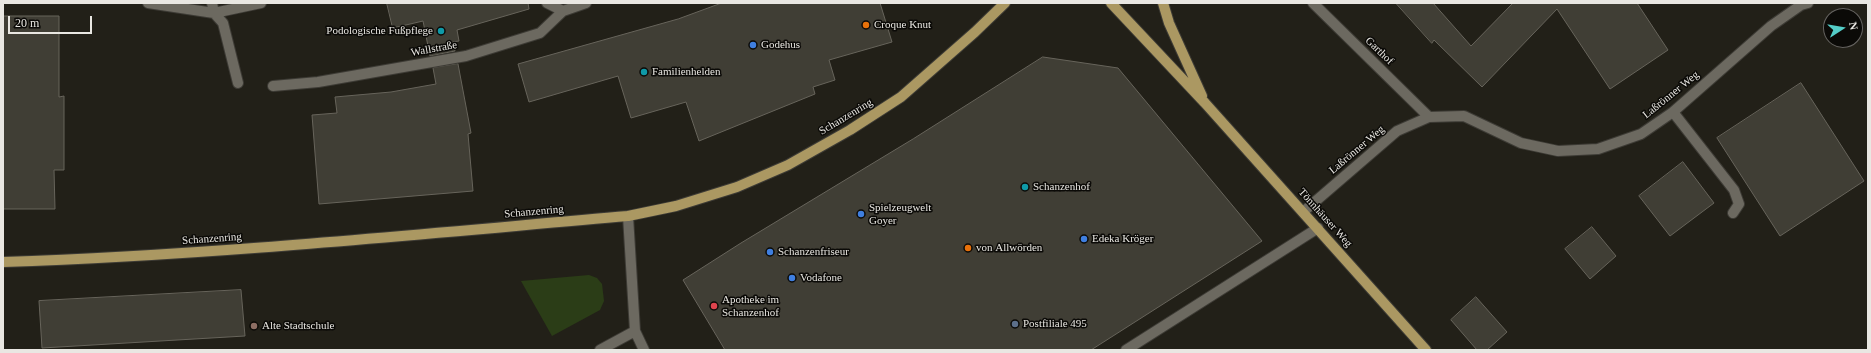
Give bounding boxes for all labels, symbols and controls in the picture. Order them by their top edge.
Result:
scale bar [10,8,94,34]
north arrow [1823,8,1863,48]
text: 20 m [15,16,39,30]
place label: Croque Knut [874,18,931,32]
marker: Croque Knut [861,20,871,30]
text: N [1847,21,1860,31]
place label: Podologische Fußpflege [326,24,433,38]
marker: Podologische Fußpflege [436,26,446,36]
street label: Garthof [1362,34,1396,68]
street label: Wallstraße [410,38,458,60]
place label: Godehus [761,38,800,52]
marker: Godehus [748,40,758,50]
place label: Familienhelden [652,65,720,79]
marker: Familienhelden [639,67,649,77]
street label: Laßrönner Weg [1640,68,1702,122]
street label: Schanzenring [817,96,875,138]
street label: Laßrönner Weg [1327,123,1387,177]
place label: Schanzenhof [1033,180,1090,194]
marker: Schanzenhof [1020,182,1030,192]
street label: Tönnhäuser Weg [1295,186,1355,250]
place label: Spielzeugwelt Goyer [869,201,931,227]
street label: Schanzenring [504,203,564,221]
marker: Spielzeugwelt Goyer [856,209,866,219]
street label: Schanzenring [182,230,242,248]
place label: Edeka Kröger [1092,232,1153,246]
marker: Edeka Kröger [1079,234,1089,244]
place label: von Allwörden [976,241,1042,255]
marker: von Allwörden [963,243,973,253]
place label: Schanzenfriseur [778,245,849,259]
marker: Schanzenfriseur [765,247,775,257]
place label: Vodafone [800,271,842,285]
marker: Vodafone [787,273,797,283]
place label: Apotheke im Schanzenhof [722,293,779,319]
marker: Apotheke im Schanzenhof [709,301,719,311]
place label: Postfiliale 495 [1023,317,1087,331]
place label: Alte Stadtschule [262,319,334,333]
marker: Postfiliale 495 [1010,319,1020,329]
marker: Alte Stadtschule [249,321,259,331]

